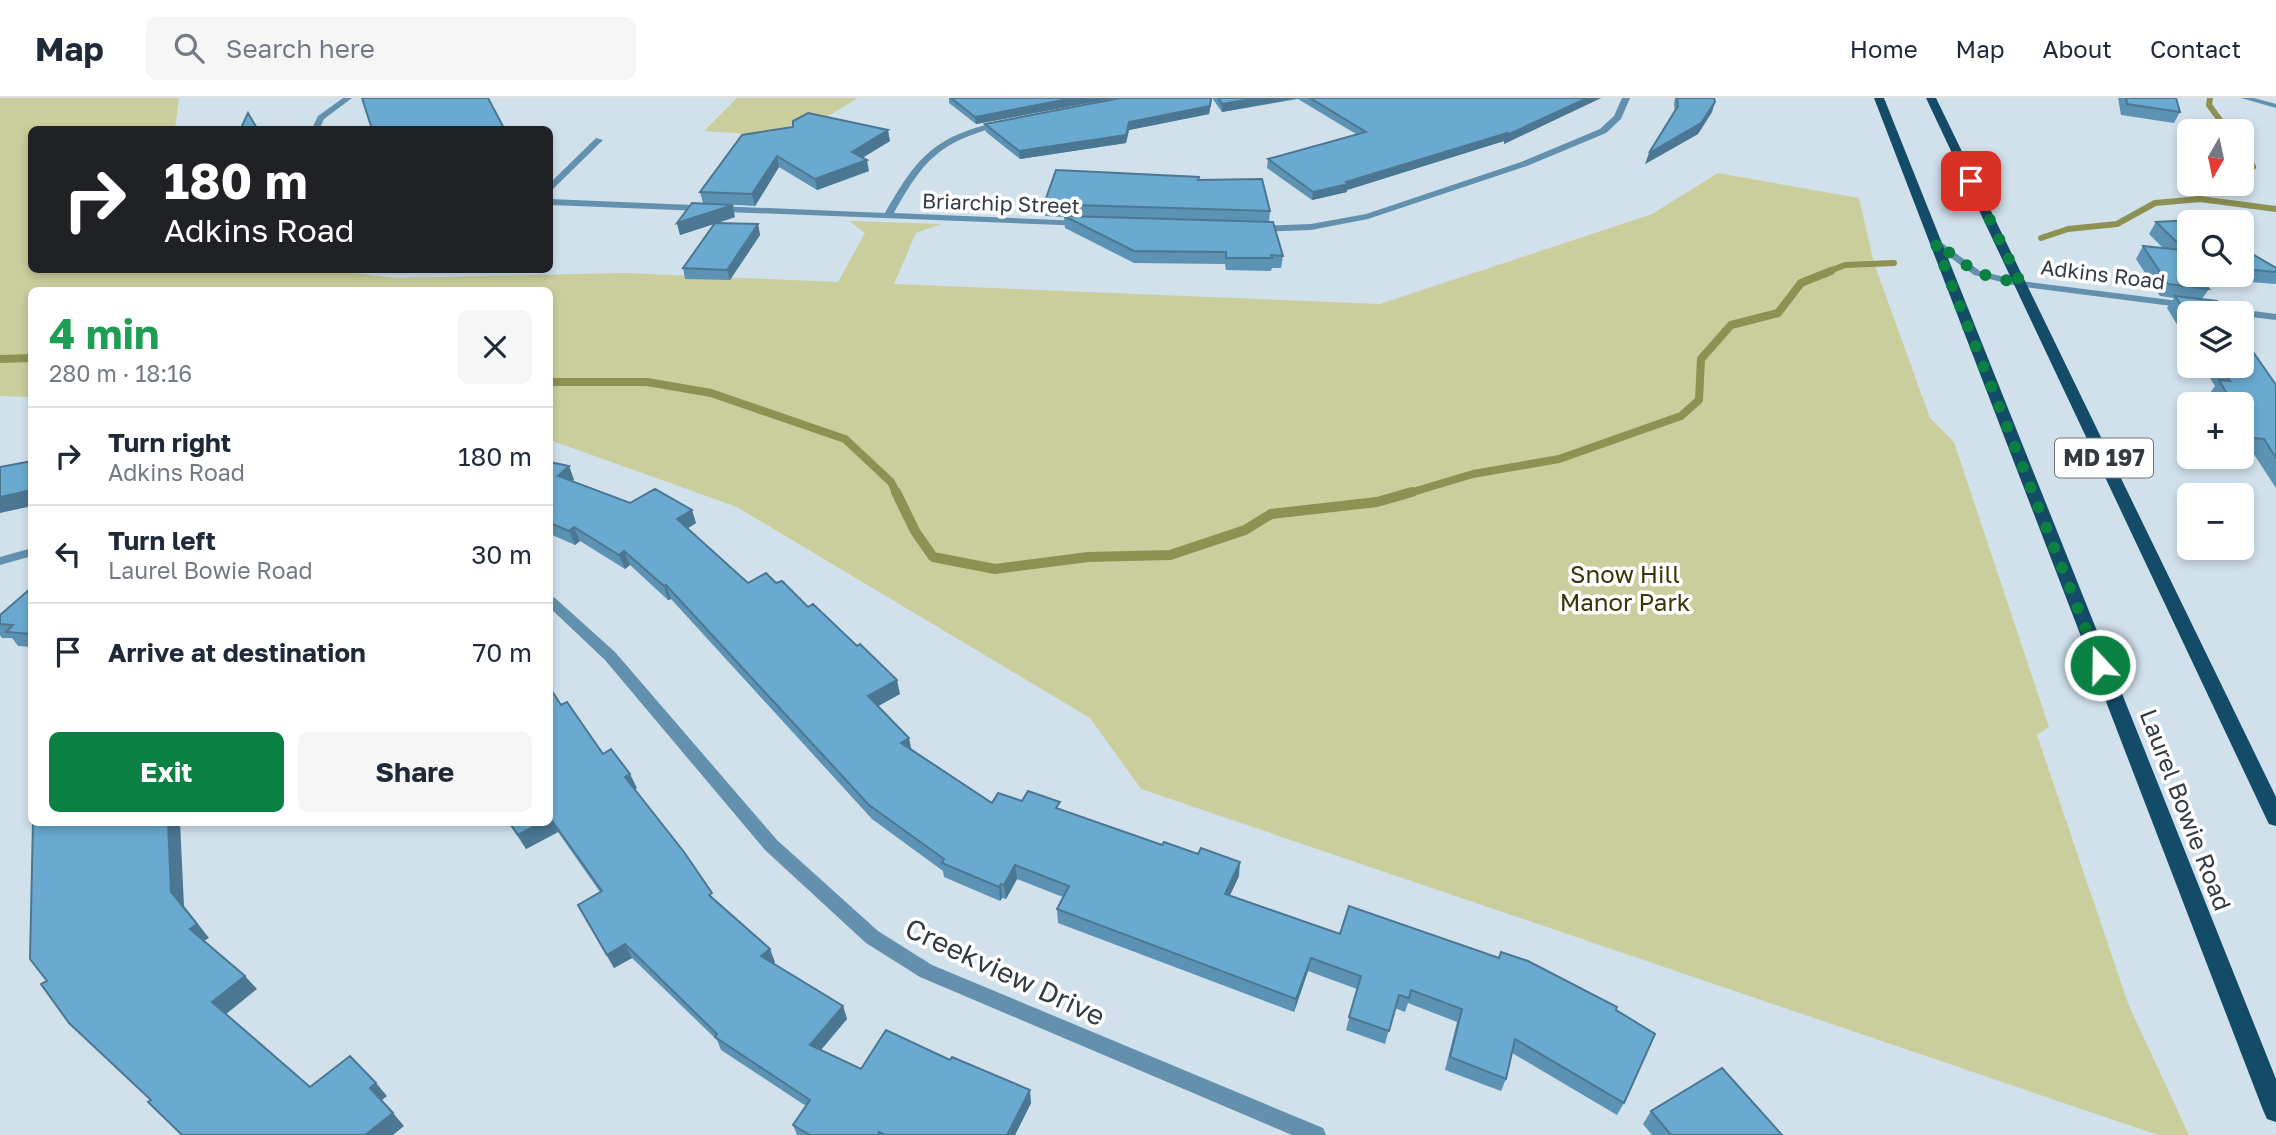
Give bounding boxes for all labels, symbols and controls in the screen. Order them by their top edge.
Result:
search box [146,17,636,80]
text: Map [35,29,104,68]
icon: search [170,29,208,67]
text: Search here [226,33,375,64]
text: Home [1850,34,1918,63]
text: Map [1956,34,2005,63]
text: About [2043,34,2112,63]
text: Contact [2150,34,2241,63]
north arrow [2177,119,2254,196]
map controls [2177,119,2254,560]
text: 180 m [164,151,308,210]
pin [1941,151,2001,211]
icon: right [49,154,140,245]
icon: arrive [1952,162,1990,200]
street label: Briarchip Street [922,187,1080,219]
button: search [2177,210,2254,287]
text: Adkins Road [164,211,355,249]
street label: Adkins Road [2039,253,2167,295]
button: layers [2177,301,2254,378]
text: 4 min [49,308,159,358]
button: close [458,310,532,384]
text: 280 m · 18:16 [49,359,192,387]
button: + [2177,392,2254,469]
text: Turn right [108,427,231,458]
icon: right [49,437,87,475]
road number: MD 197 [2055,438,2153,478]
text: 180 m [458,441,532,472]
text: Adkins Road [108,458,245,486]
button: − [2177,483,2254,560]
text: Turn left [108,525,216,556]
icon: left [49,535,87,573]
text: 30 m [471,539,532,570]
text: Laurel Bowie Road [108,556,313,584]
park label: Snow Hill Manor Park [1560,559,1690,616]
position arrow [2063,628,2137,702]
icon: arrive [49,633,87,671]
text: Arrive at destination [108,637,366,668]
text: 70 m [473,637,532,668]
street label: Laurel Bowie Road [2135,705,2238,914]
button: Exit [49,732,284,812]
button: Share [298,732,532,812]
street label: Creekview Drive [900,911,1110,1032]

